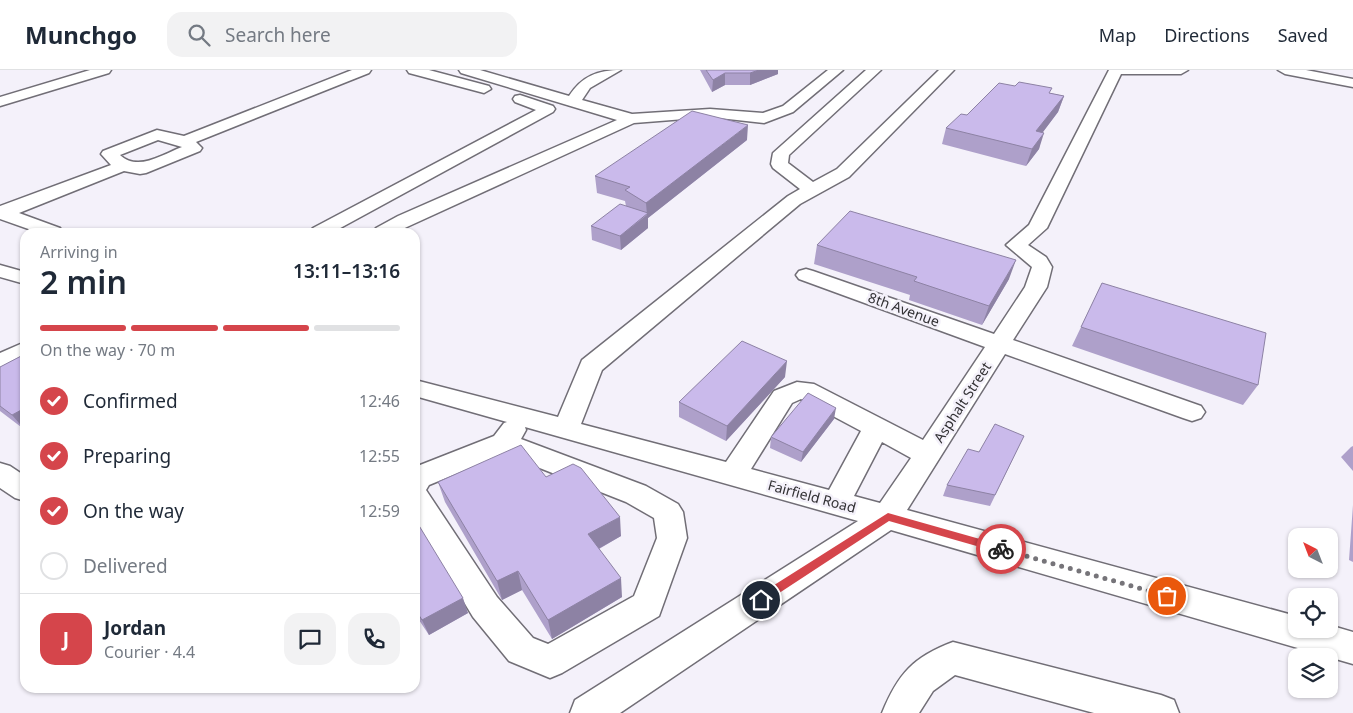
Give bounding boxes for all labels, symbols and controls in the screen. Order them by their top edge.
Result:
search box [167,12,517,57]
text: Munchgo [25,18,137,51]
icon: search [185,21,213,49]
text: Search here [225,22,331,48]
text: Map [1099,23,1136,47]
text: Directions [1164,23,1250,47]
text: Saved [1278,23,1328,47]
text: Arriving in [40,241,118,263]
text: 13:11–13:16 [293,258,400,284]
text: 2 min [40,260,127,303]
street label: 8th Avenue [866,287,942,331]
text: On the way · 70 m [40,339,175,361]
street label: Asphalt Street [929,358,995,446]
icon: check [40,387,68,415]
text: Confirmed [83,388,178,414]
text: 12:46 [359,390,400,412]
icon: check [40,442,68,470]
text: Preparing [83,443,171,469]
text: 12:55 [359,445,400,467]
street label: Fairfield Road [766,475,858,517]
icon: check [40,497,68,525]
text: On the way [83,498,184,524]
text: 12:59 [359,500,400,522]
courier [976,524,1026,574]
north arrow [1288,528,1338,578]
map controls [1288,528,1338,698]
icon: bike [987,535,1015,563]
text: Delivered [83,553,168,579]
pin [1146,575,1188,617]
pin [740,579,782,621]
icon: bag [1153,582,1181,610]
icon: home [747,586,775,614]
button: locate [1288,588,1338,638]
button: chat [284,613,336,665]
button: phone [348,613,400,665]
text: Jordan [104,615,166,641]
text: J [63,626,69,652]
text: Courier · 4.4 [104,641,195,663]
button: layers [1288,648,1338,698]

